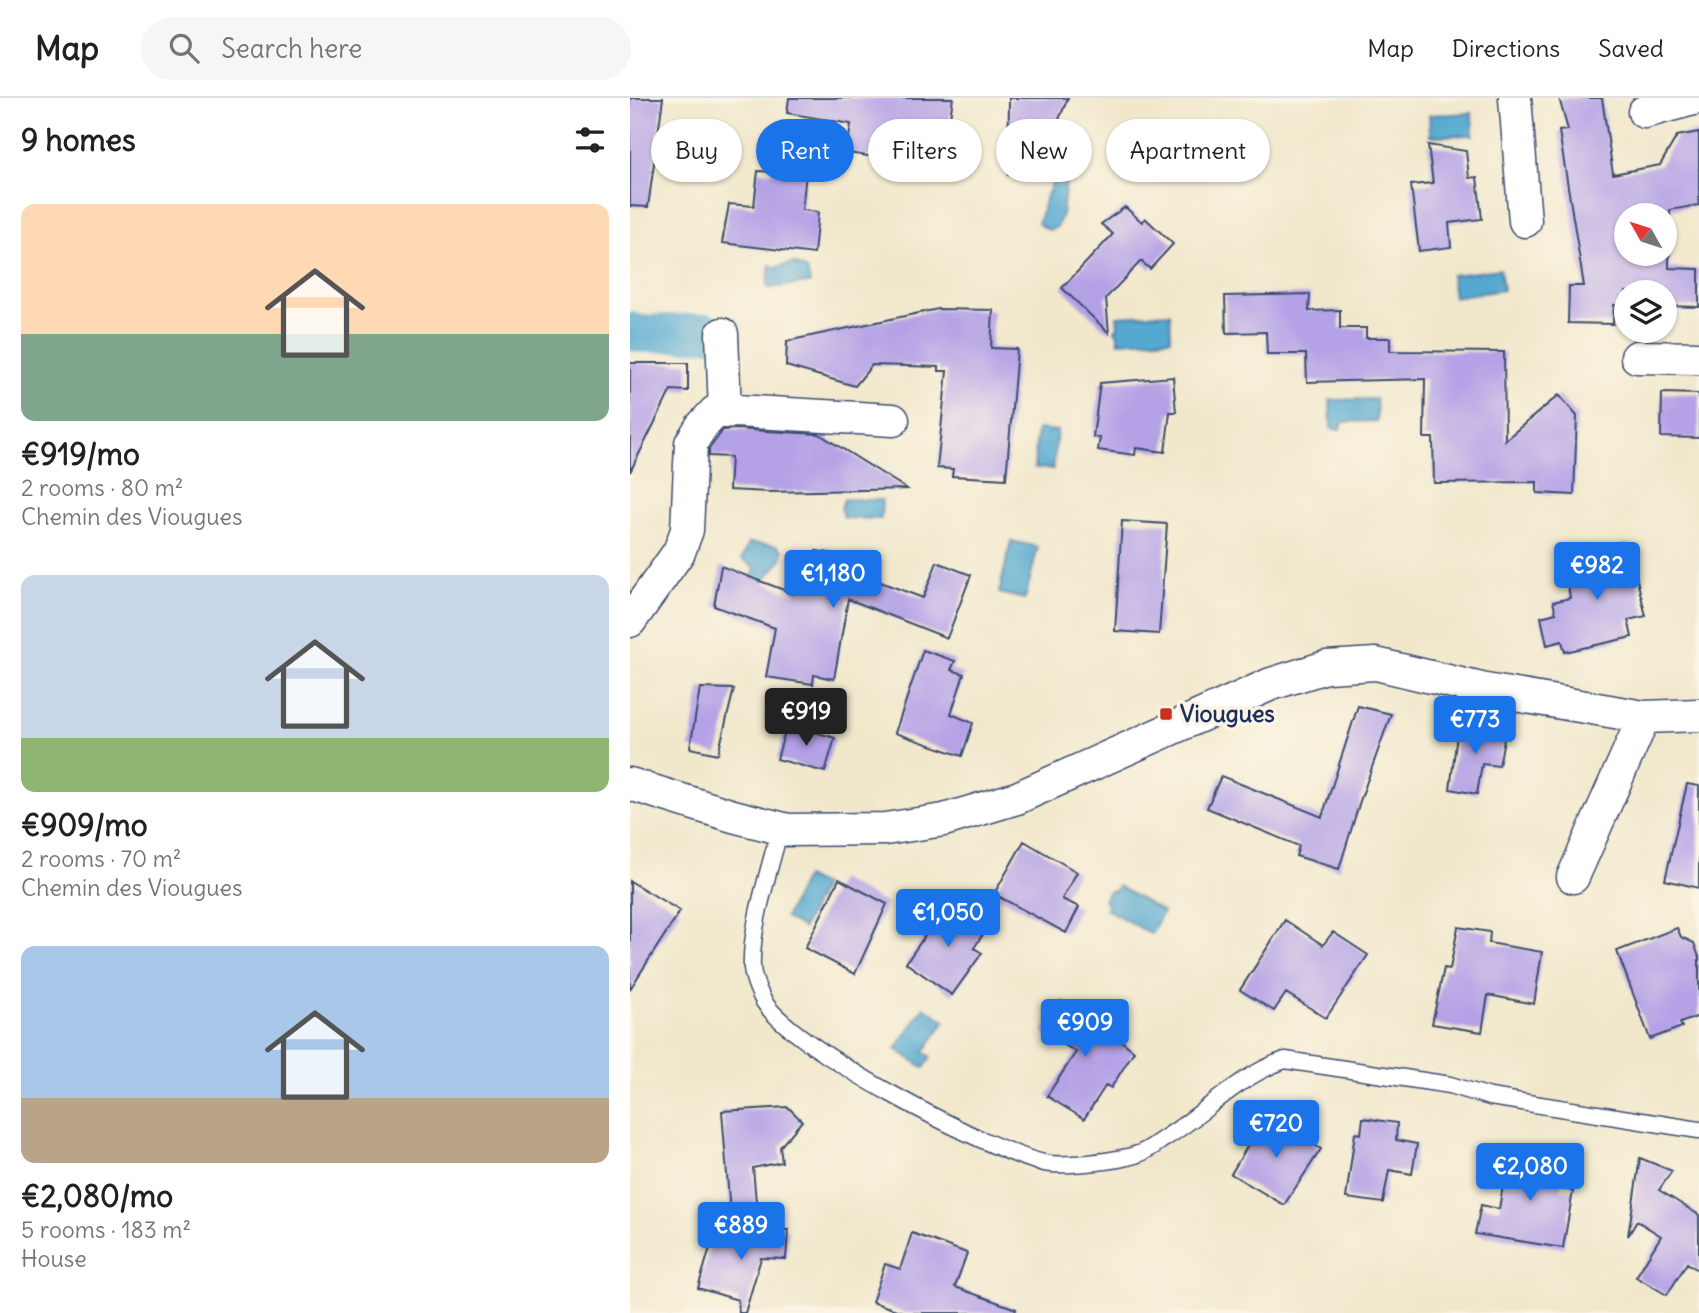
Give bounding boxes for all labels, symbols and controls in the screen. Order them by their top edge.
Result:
search box [141,17,631,80]
text: Map [35,27,99,69]
icon: search [165,29,203,67]
text: Search here [221,32,362,65]
text: Map [1367,33,1414,63]
text: Directions [1452,33,1560,63]
text: Saved [1598,33,1664,63]
chip: Buy [651,119,742,182]
chip: Rent [756,119,854,182]
chip: Filters [868,119,982,182]
chip: New [996,119,1092,182]
chip: Apartment [1106,119,1270,182]
text: 9 homes [21,121,136,159]
icon: filters [571,121,609,159]
north arrow [1614,203,1676,266]
map controls [1614,203,1677,343]
icon: home [252,250,378,376]
button: layers [1614,280,1677,343]
text: €919/mo [21,435,140,473]
text: 2 rooms · 80 m² [21,473,183,502]
text: Chemin des Viougues [21,502,242,531]
pin: €982 [1556,542,1638,602]
pin: €1,180 [776,550,890,610]
text: €982 [1570,550,1624,579]
text: €1,180 [800,558,866,587]
icon: home [252,621,378,747]
pin: €919 [765,688,847,748]
text: €919 [781,696,831,725]
pin: €773 [1434,696,1516,756]
place label: Viougues [1180,699,1275,728]
text: €773 [1450,704,1500,733]
marker: Viougues [1158,706,1174,722]
text: €909/mo [21,806,148,844]
text: 2 rooms · 70 m² [21,844,181,873]
text: Chemin des Viougues [21,873,242,902]
pin: €1,050 [891,890,1005,949]
text: €1,050 [912,897,984,926]
icon: home [252,992,378,1118]
pin: €909 [1044,1000,1126,1059]
text: €909 [1057,1007,1113,1036]
pin: €720 [1235,1100,1317,1160]
text: €720 [1249,1108,1303,1137]
pin: €2,080 [1473,1144,1587,1203]
text: €2,080 [1492,1151,1568,1180]
text: €2,080/mo [21,1177,173,1215]
pin: €889 [700,1202,782,1262]
text: €889 [714,1210,768,1239]
text: 5 rooms · 183 m² [21,1215,191,1244]
text: House [21,1244,87,1273]

